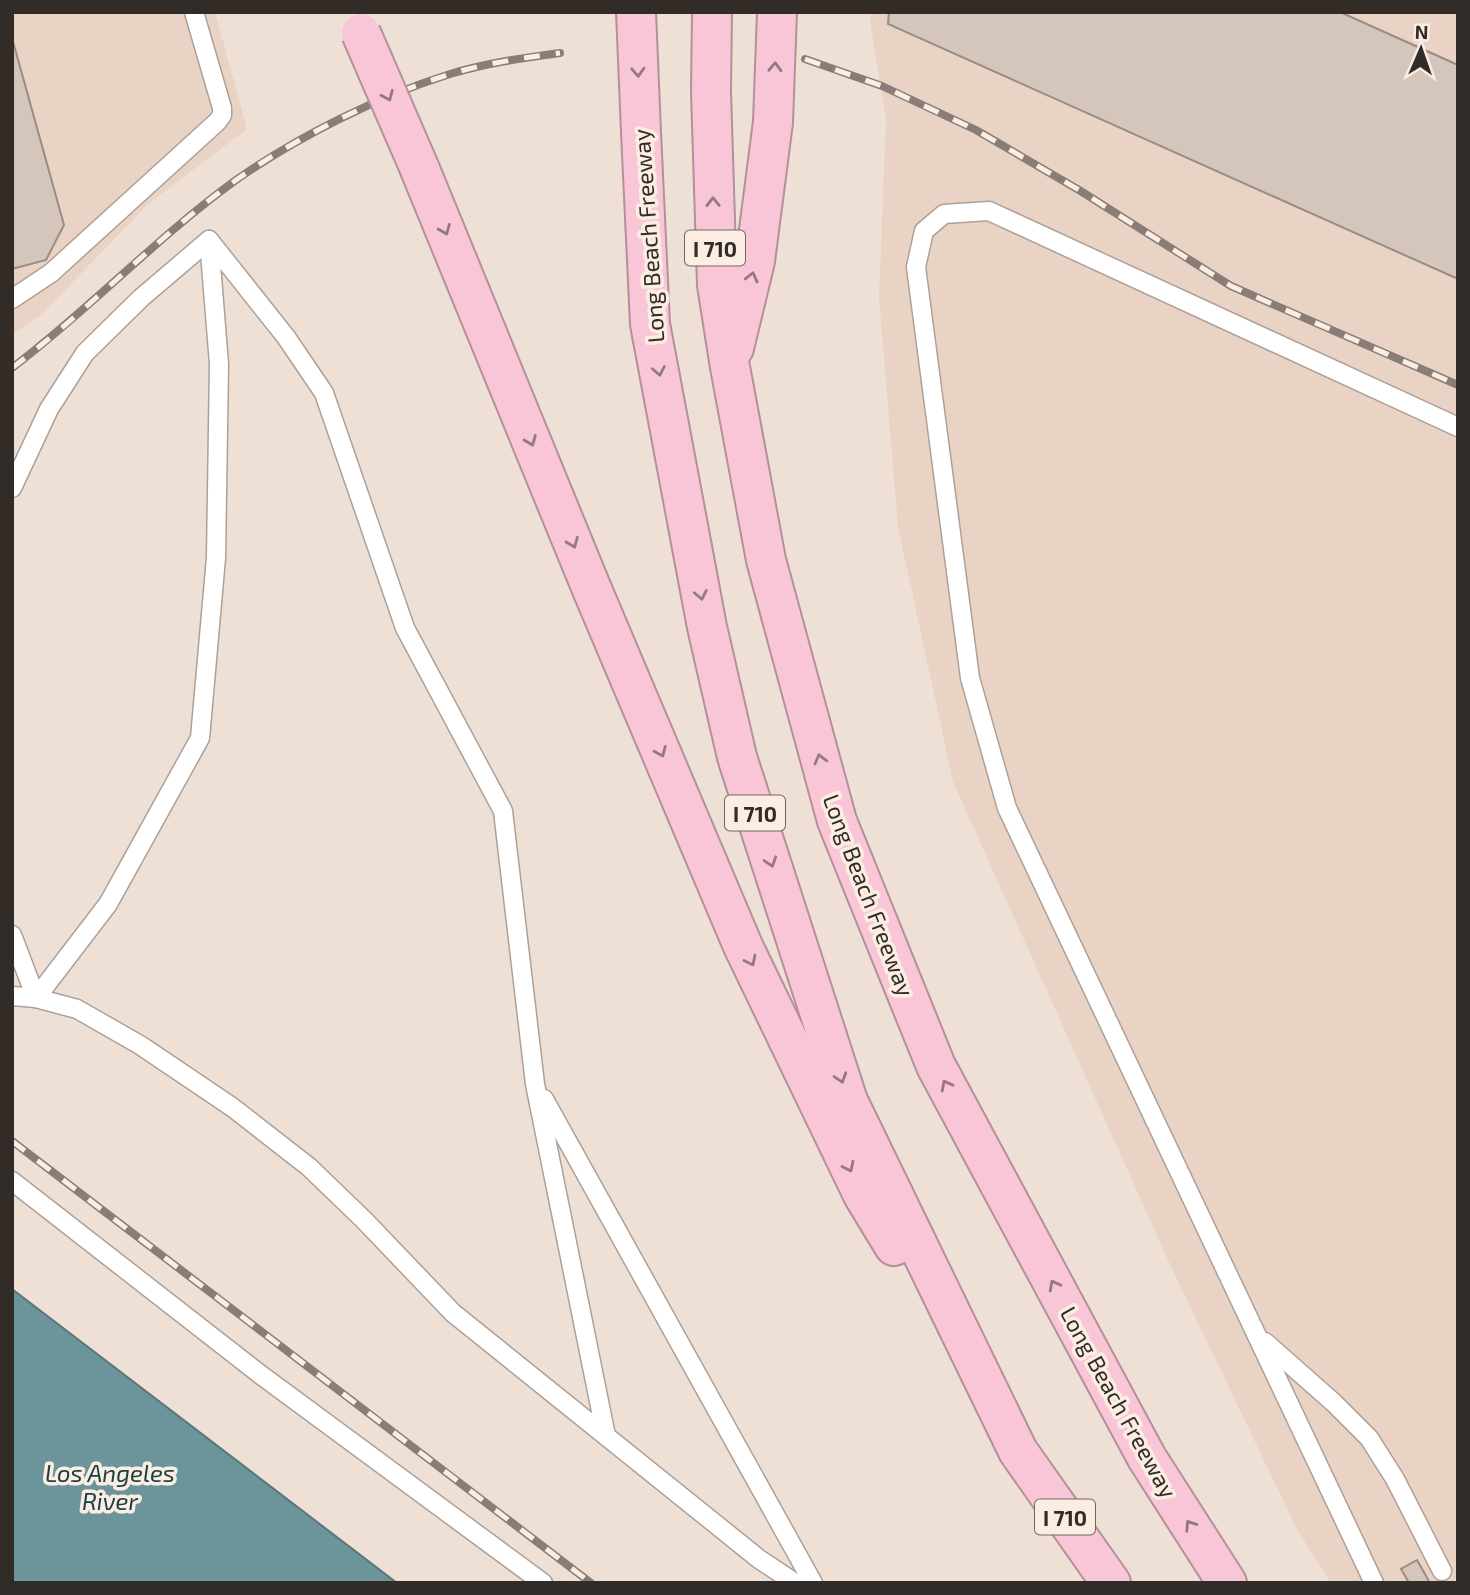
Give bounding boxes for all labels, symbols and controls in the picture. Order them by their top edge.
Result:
north arrow [1386,14,1456,84]
text: N [1414,20,1429,43]
one-way arrow [767,61,782,72]
one-way arrow [631,67,646,78]
one-way arrow [380,88,394,101]
street label: Long Beach Freeway [627,128,669,344]
one-way arrow [706,196,721,207]
one-way arrow [436,223,450,235]
road number: I 710 [685,230,745,266]
one-way arrow [743,271,758,283]
one-way arrow [651,365,666,377]
one-way arrow [522,434,536,446]
one-way arrow [564,536,578,548]
one-way arrow [692,589,707,601]
one-way arrow [653,745,667,758]
one-way arrow [814,753,828,765]
street label: Long Beach Freeway [818,790,920,1000]
road number: I 710 [725,796,785,830]
one-way arrow [763,855,777,867]
one-way arrow [743,954,757,967]
one-way arrow [832,1072,847,1084]
one-way arrow [941,1079,954,1092]
one-way arrow [841,1160,855,1172]
one-way arrow [1049,1280,1062,1292]
street label: Long Beach Freeway [1055,1301,1183,1503]
water label: Los Angeles River [45,1458,175,1515]
road number: I 710 [1035,1500,1095,1534]
one-way arrow [1185,1520,1198,1533]

